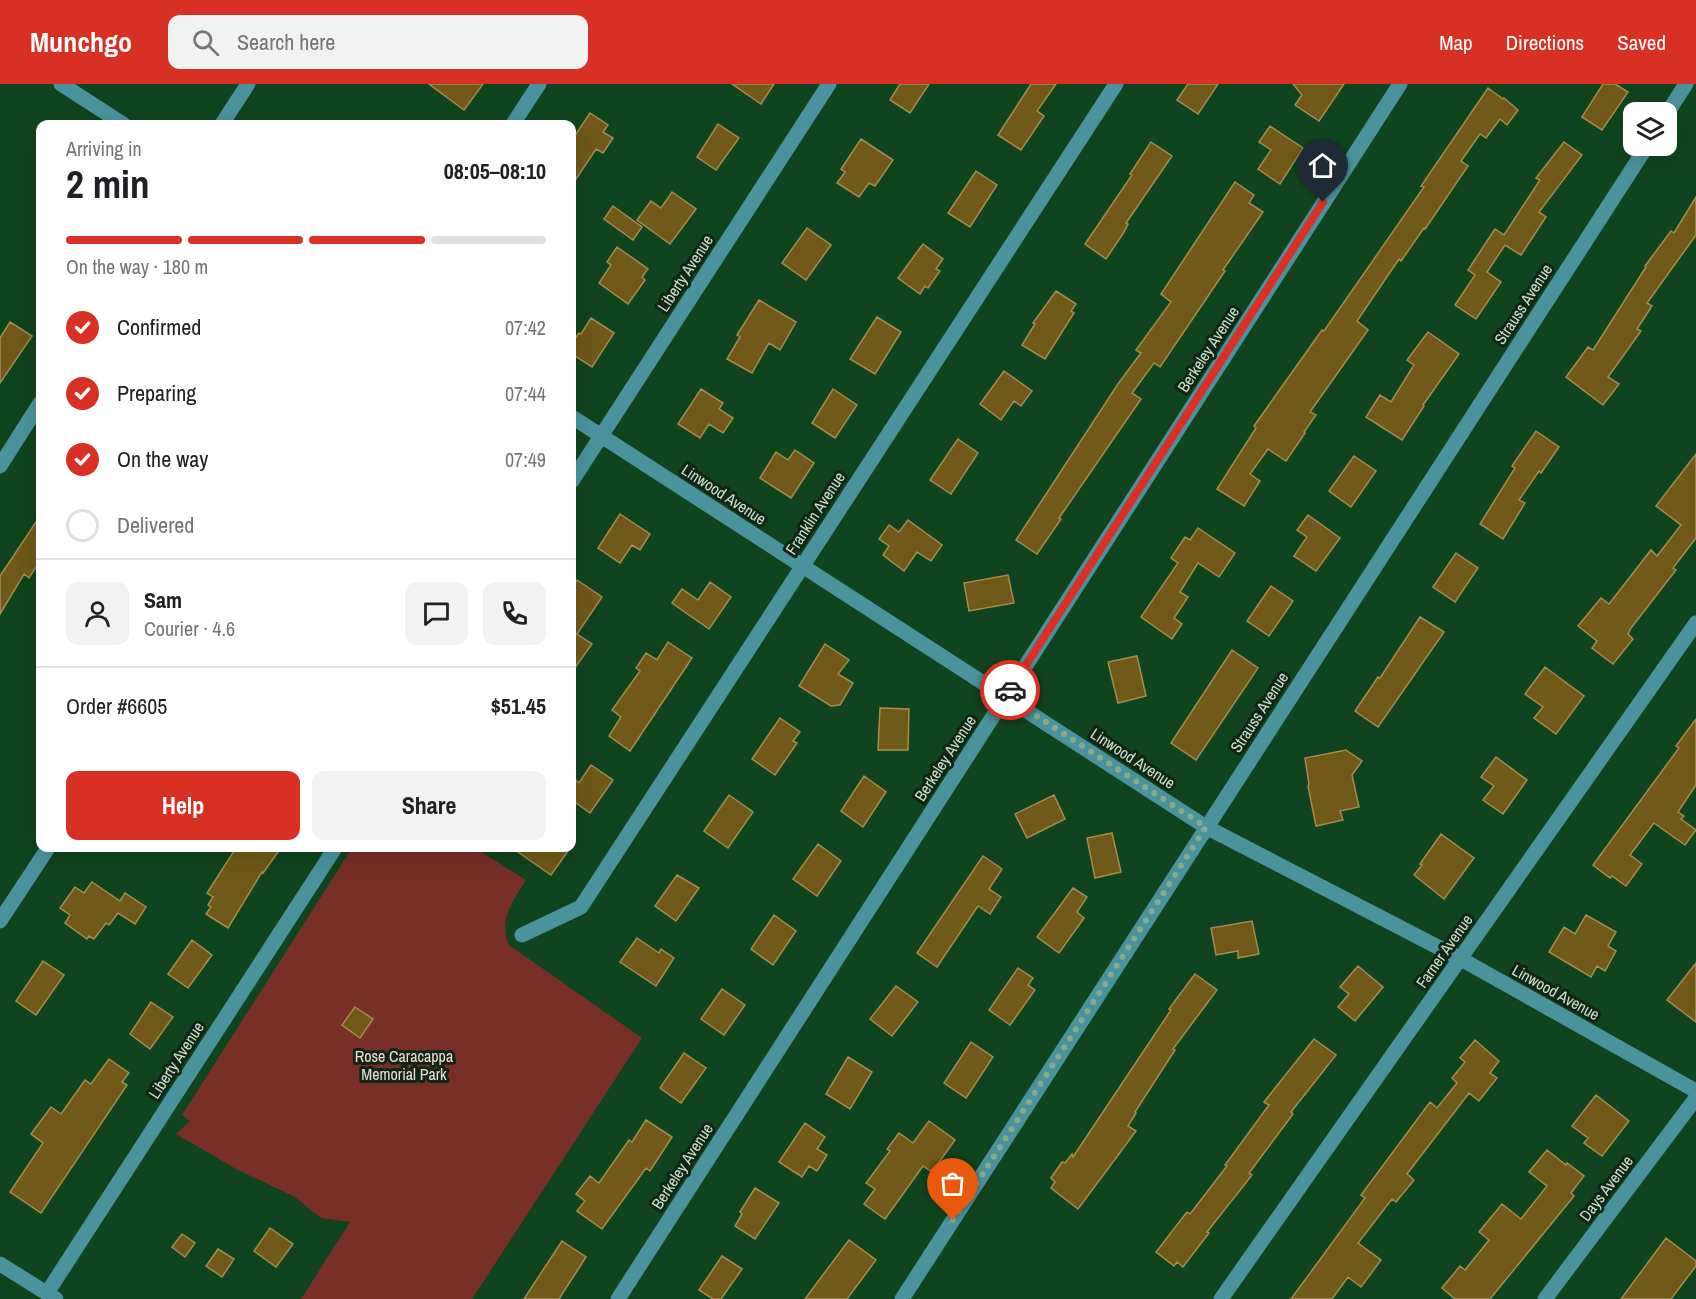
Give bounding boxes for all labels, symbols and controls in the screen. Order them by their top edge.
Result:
search box [168,15,588,69]
text: Munchgo [30,23,132,61]
icon: search [189,26,222,59]
text: Search here [237,27,335,57]
text: Map [1439,28,1473,57]
text: Directions [1506,28,1584,57]
text: Saved [1617,28,1666,57]
map controls [1623,102,1677,156]
button: layers [1623,102,1677,156]
text: Arriving in [66,135,142,162]
pin [1297,140,1348,202]
icon: home [1306,149,1339,182]
text: 08:05–08:10 [444,156,546,186]
text: 2 min [66,158,150,210]
street label: Liberty Avenue [652,230,718,316]
text: On the way · 180 m [66,253,208,280]
street label: Strauss Avenue [1489,260,1557,348]
street label: Berkeley Avenue [1172,302,1244,396]
icon: check [66,311,99,344]
text: Confirmed [117,312,201,342]
text: 07:42 [505,314,546,341]
icon: check [66,377,99,410]
text: Preparing [117,378,196,408]
text: 07:44 [505,380,546,407]
icon: check [66,443,99,476]
text: On the way [117,444,208,474]
text: 07:49 [505,446,546,473]
street label: Linwood Avenue [677,458,771,530]
street label: Franklin Avenue [780,467,850,559]
text: Delivered [117,510,194,540]
button: person [66,582,129,645]
button: chat [405,582,468,645]
button: phone [483,582,546,645]
text: Sam [144,585,182,615]
text: Courier · 4.6 [144,615,235,642]
courier [980,660,1040,720]
street label: Strauss Avenue [1225,668,1293,756]
icon: car [994,674,1027,707]
text: Order #6605 [66,691,167,721]
text: $51.45 [491,691,546,721]
street label: Berkeley Avenue [909,711,981,805]
street label: Linwood Avenue [1086,722,1180,794]
button: Help [66,771,300,840]
button: Share [312,771,546,840]
street label: Farner Avenue [1411,910,1477,992]
street label: Linwood Avenue [1508,959,1604,1025]
street label: Liberty Avenue [143,1017,209,1103]
park label: Rose Caracappa Memorial Park [355,1045,454,1085]
street label: Berkeley Avenue [646,1119,718,1213]
street label: Days Avenue [1574,1151,1638,1225]
pin [927,1158,978,1220]
icon: bag [936,1167,969,1200]

